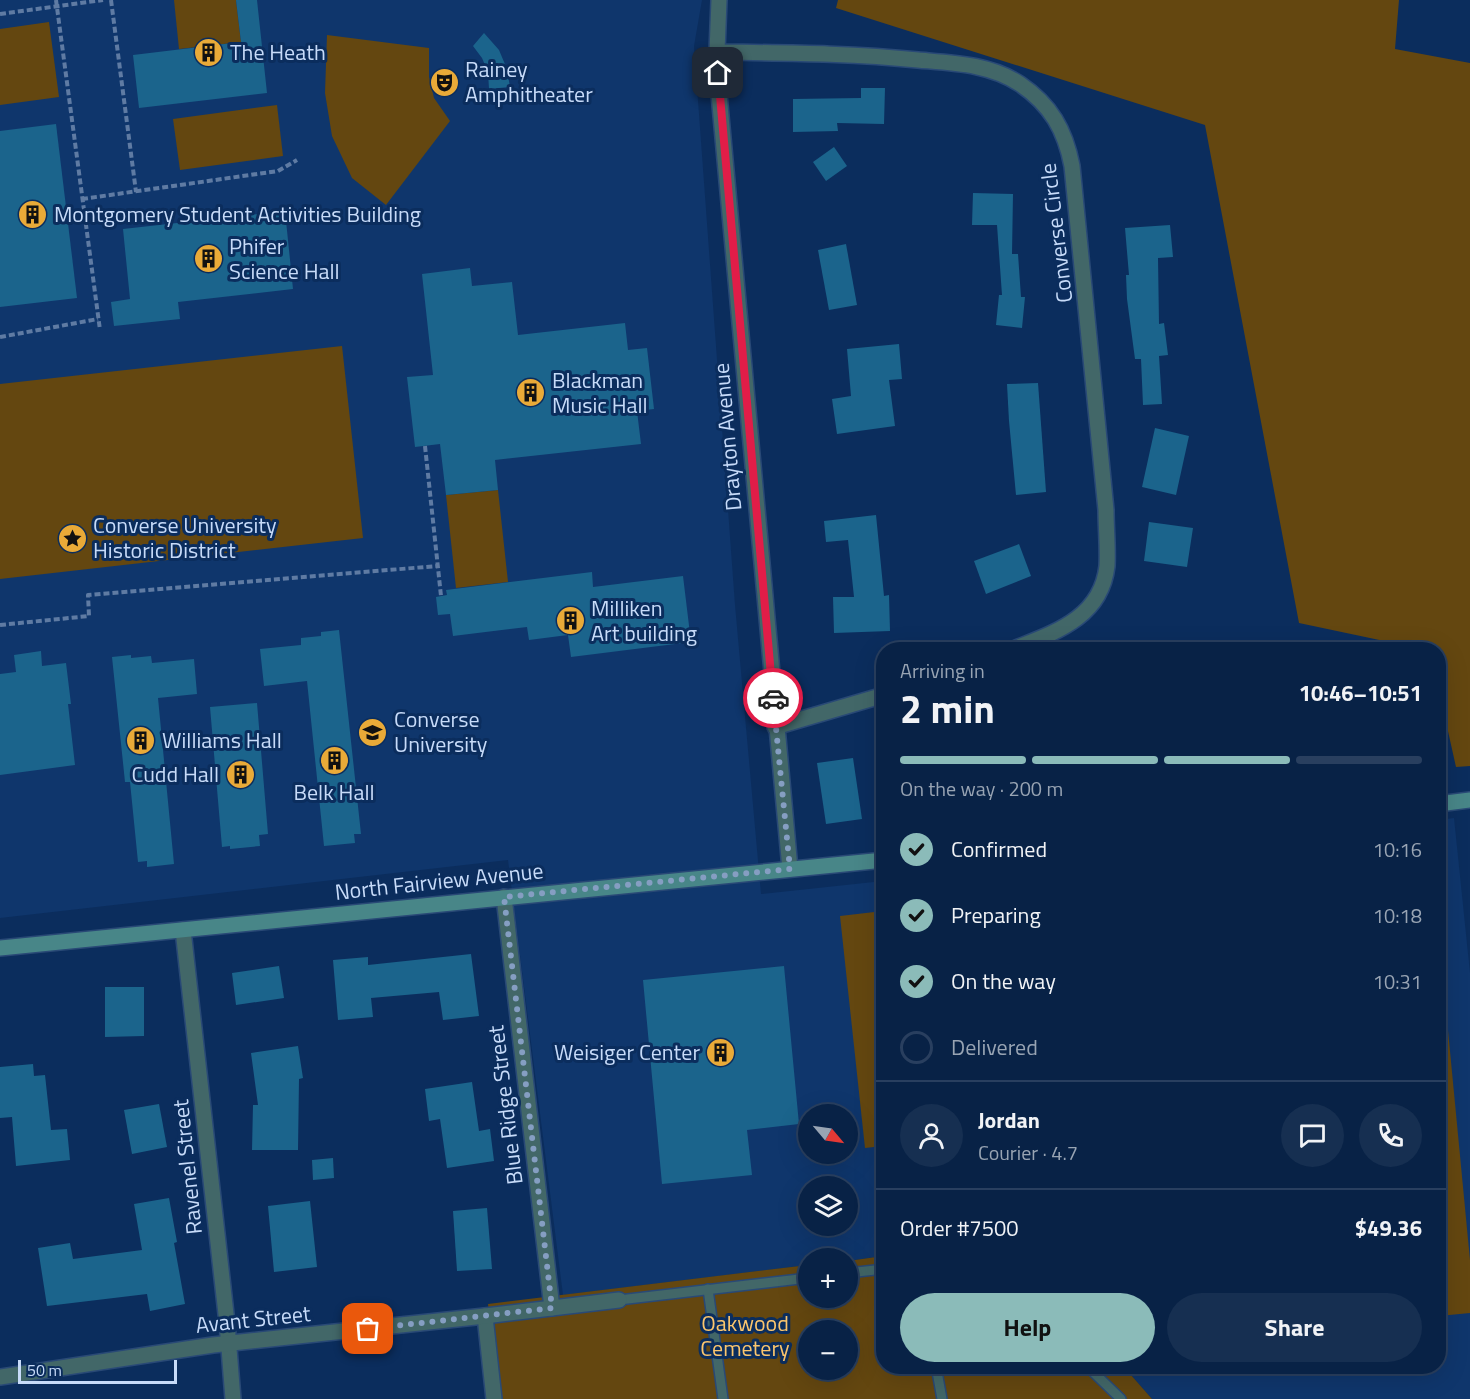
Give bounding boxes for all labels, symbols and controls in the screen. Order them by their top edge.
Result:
place label: The Heath [230,35,326,69]
building icon: The Heath [193,36,225,68]
pin [692,47,743,98]
place label: Rainey Amphitheater [465,52,593,111]
icon: home [701,56,734,89]
theatre icon: Rainey Amphitheater [428,66,460,98]
street label: Converse Circle [1031,161,1081,305]
place label: Montgomery Student Activities Building [54,197,421,231]
building icon: Montgomery Student Activities Building [17,198,49,230]
place label: Phifer Science Hall [229,229,340,288]
building icon: Phifer Science Hall [192,243,224,275]
street label: Drayton Avenue [704,362,750,512]
place label: Blackman Music Hall [552,363,648,422]
building icon: Blackman Music Hall [515,377,547,409]
place label: Converse University Historic District [93,508,277,567]
place icon: Converse University Historic District [56,522,88,554]
place label: Milliken Art building [591,591,697,650]
building icon: Milliken Art building [554,605,586,637]
text: Arriving in [900,655,985,686]
courier [743,668,803,728]
text: 10:46–10:51 [1299,676,1422,710]
text: 2 min [900,679,995,738]
icon: car [757,682,790,715]
place label: Converse University [394,702,488,761]
school or university icon: Converse University [357,716,389,748]
place label: Williams Hall [162,723,282,757]
building icon: Williams Hall [125,724,157,756]
building icon: Belk Hall [318,744,350,776]
place label: Cudd Hall [131,757,219,791]
building icon: Cudd Hall [224,758,256,790]
text: On the way · 200 m [900,773,1063,804]
place label: Belk Hall [293,775,375,809]
text: Confirmed [951,832,1047,866]
icon: check [900,833,933,866]
text: 10:16 [1373,834,1422,865]
street label: North Fairview Avenue [333,853,545,909]
text: Preparing [951,898,1041,932]
icon: check [900,899,933,932]
text: 10:18 [1373,900,1422,931]
text: On the way [951,964,1056,998]
icon: check [900,965,933,998]
text: 10:31 [1373,966,1422,997]
street label: Blue Ridge Street [478,1023,532,1187]
text: Delivered [951,1030,1038,1064]
place label: Weisiger Center [554,1035,700,1069]
building icon: Weisiger Center [705,1036,737,1068]
street label: Ravenel Street [163,1098,211,1236]
text: Jordan [978,1103,1040,1137]
north arrow [798,1104,858,1164]
map controls [798,1104,858,1380]
button: person [900,1104,963,1167]
button: chat [1281,1104,1344,1167]
button: phone [1359,1104,1422,1167]
text: Courier · 4.7 [978,1137,1078,1168]
button: layers [798,1176,858,1236]
text: Order #7500 [900,1211,1019,1245]
text: $49.36 [1355,1211,1422,1245]
button: + [798,1248,858,1308]
button: Help [900,1293,1155,1362]
button: Share [1167,1293,1422,1362]
street label: Avant Street [194,1296,312,1342]
pin [342,1303,393,1354]
park label: Oakwood Cemetery [700,1306,790,1365]
icon: bag [351,1312,384,1345]
button: − [798,1320,858,1380]
scale bar [18,1357,177,1384]
text: 50 m [27,1358,62,1382]

